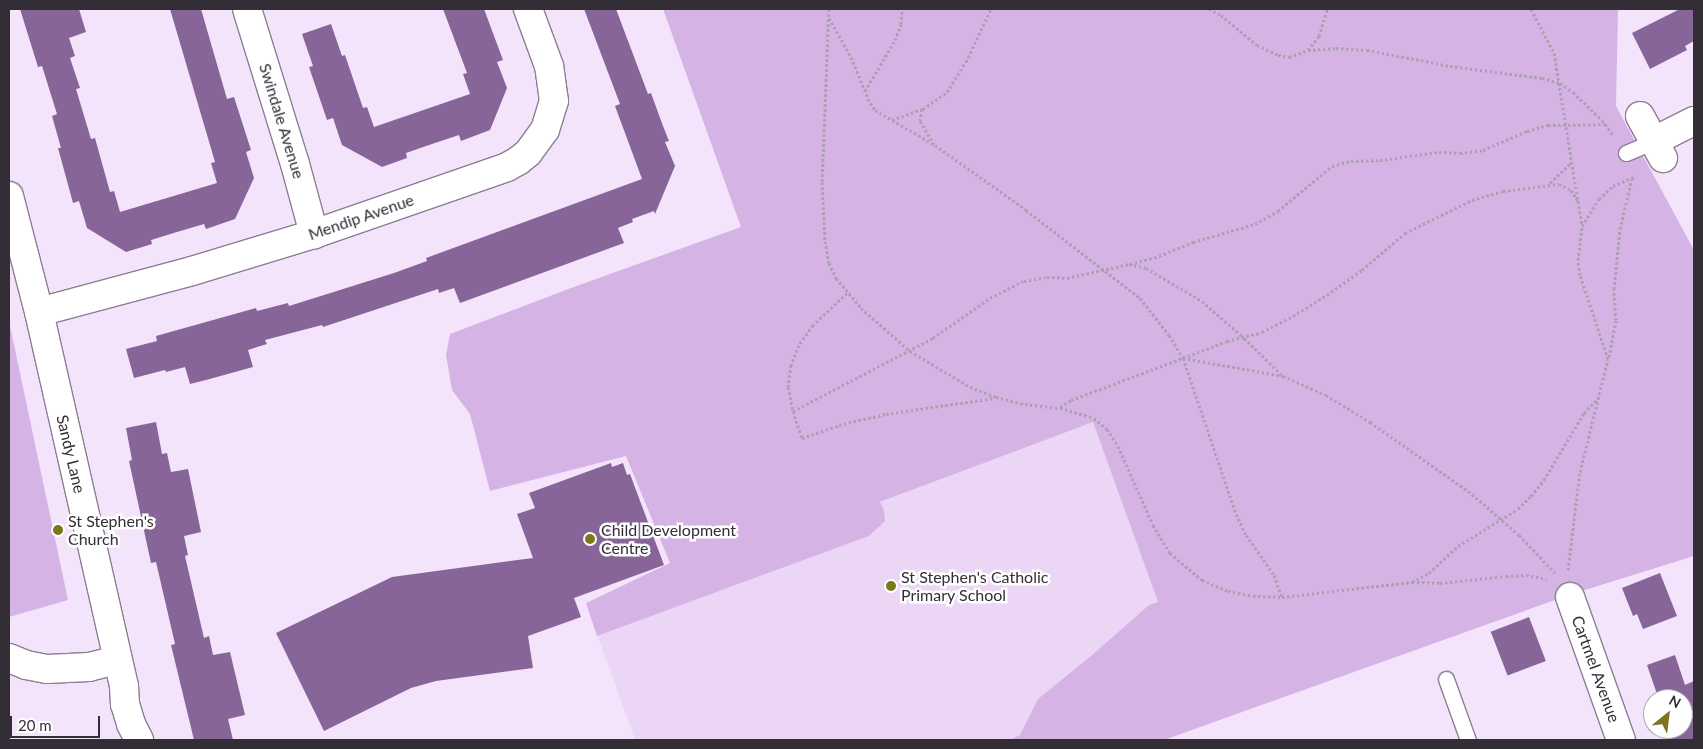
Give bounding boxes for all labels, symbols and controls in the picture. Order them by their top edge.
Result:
street label: Swindale Avenue [255,61,309,181]
street label: Mendip Avenue [305,190,417,244]
street label: Sandy Lane [53,413,89,495]
place label: St Stephen's Church [68,511,154,549]
place label: Child Development Centre [601,520,736,558]
marker: St Stephen's Church [52,524,64,536]
marker: Child Development Centre [583,532,597,546]
place label: St Stephen's Catholic Primary School [901,567,1048,605]
marker: St Stephen's Catholic Primary School [885,580,897,592]
street label: Cartmel Avenue [1568,613,1624,725]
north arrow [1643,689,1693,739]
text: N [1666,691,1684,711]
scale bar [12,706,102,738]
text: 20 m [18,716,52,734]

